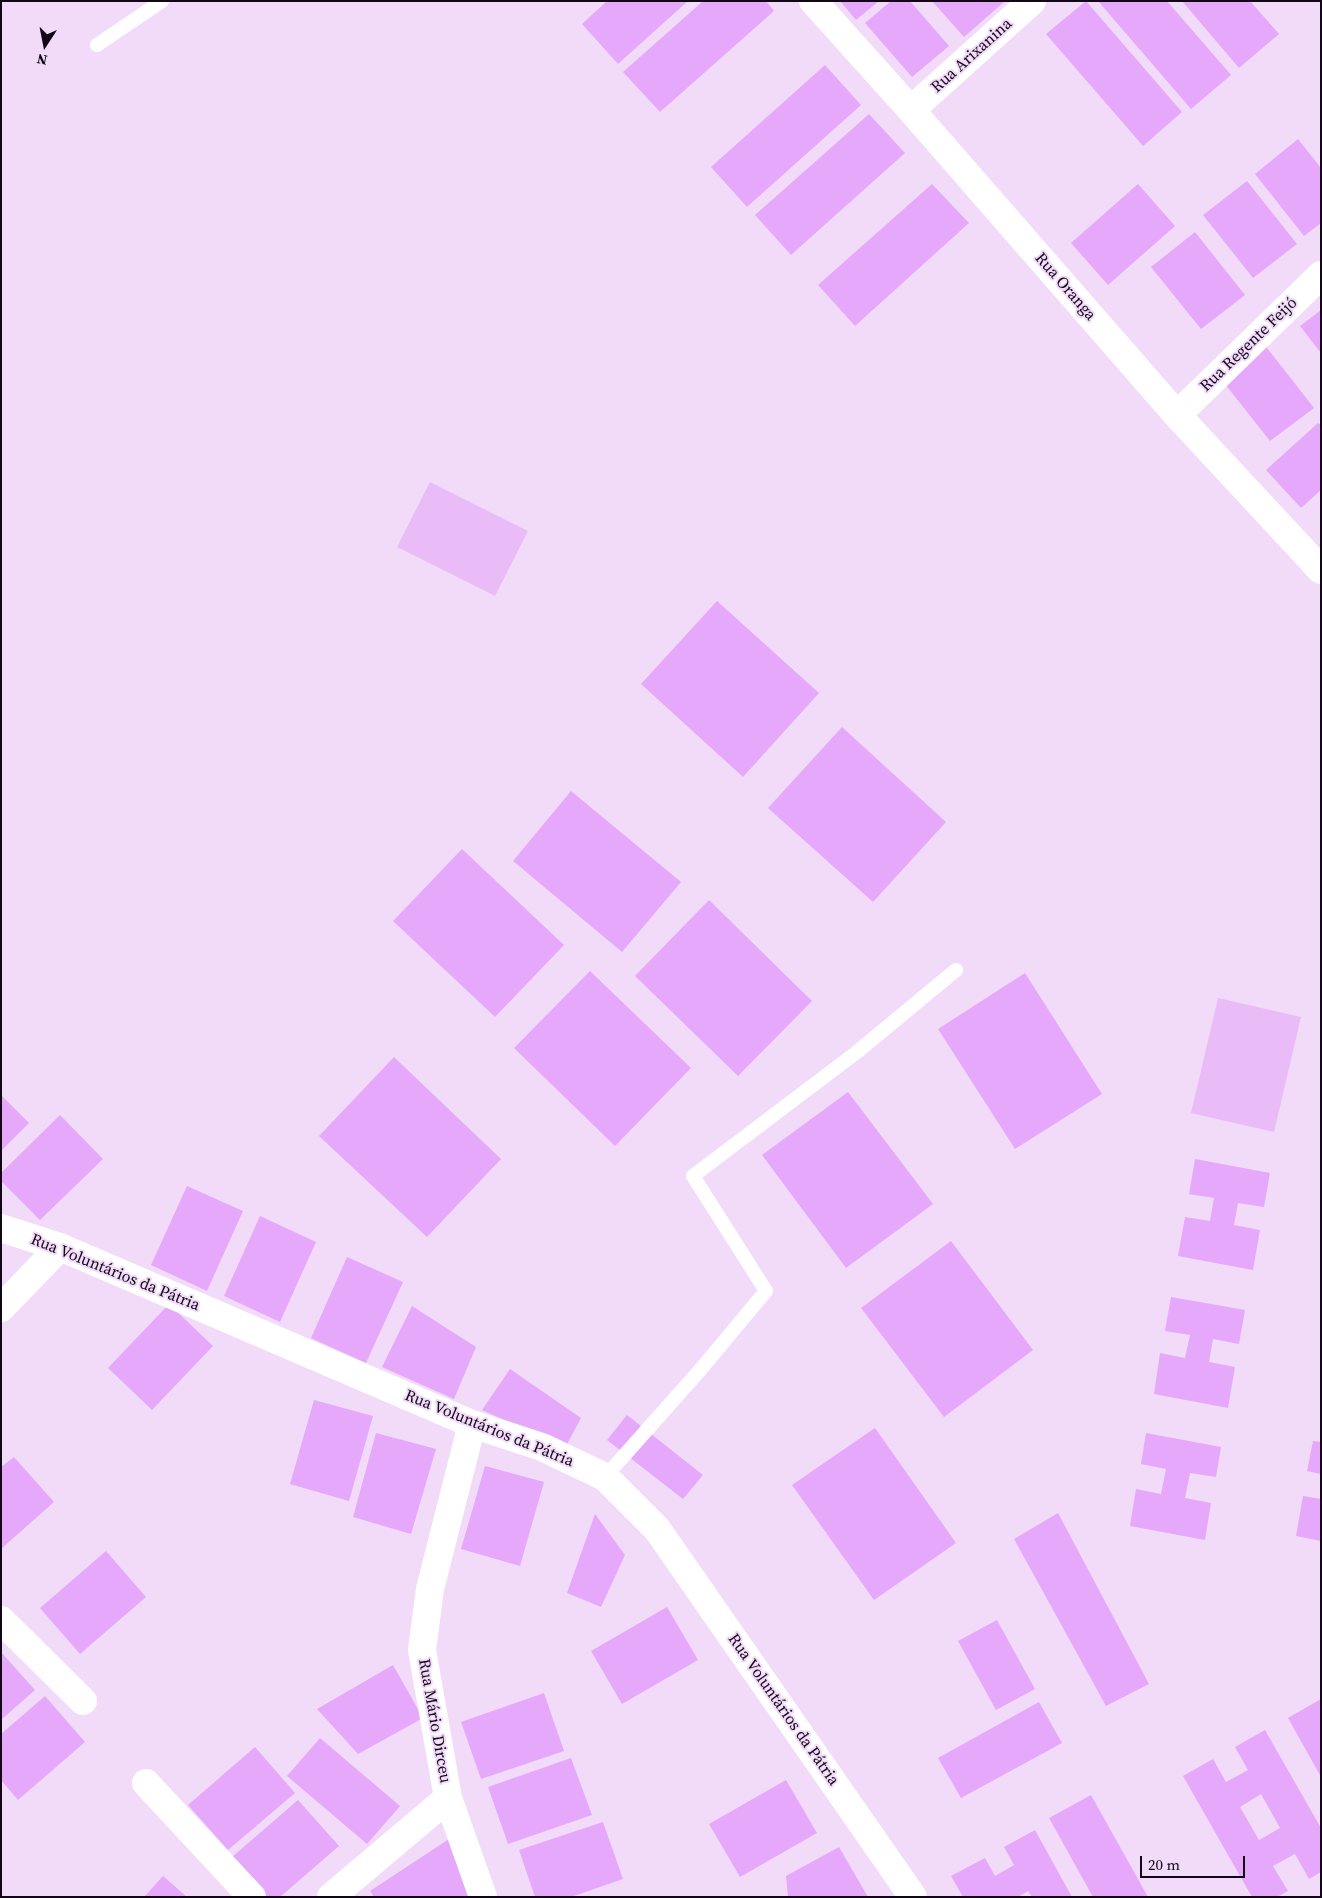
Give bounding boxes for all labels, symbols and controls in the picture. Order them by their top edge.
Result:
street label: Rua Arixanina [928,15,1016,97]
north arrow [20,20,70,70]
text: N [35,49,49,71]
street label: Rua Oranga [1030,249,1100,325]
street label: Rua Regente Feijó [1196,294,1302,396]
street label: Rua Voluntários da Pátria [28,1230,202,1316]
street label: Rua Voluntários da Pátria [402,1386,576,1472]
street label: Rua Voluntários da Pátria [723,1630,843,1790]
street label: Rua Mário Dirceu [414,1657,454,1785]
scale bar [1142,1846,1247,1878]
text: 20 m [1148,1854,1180,1875]

